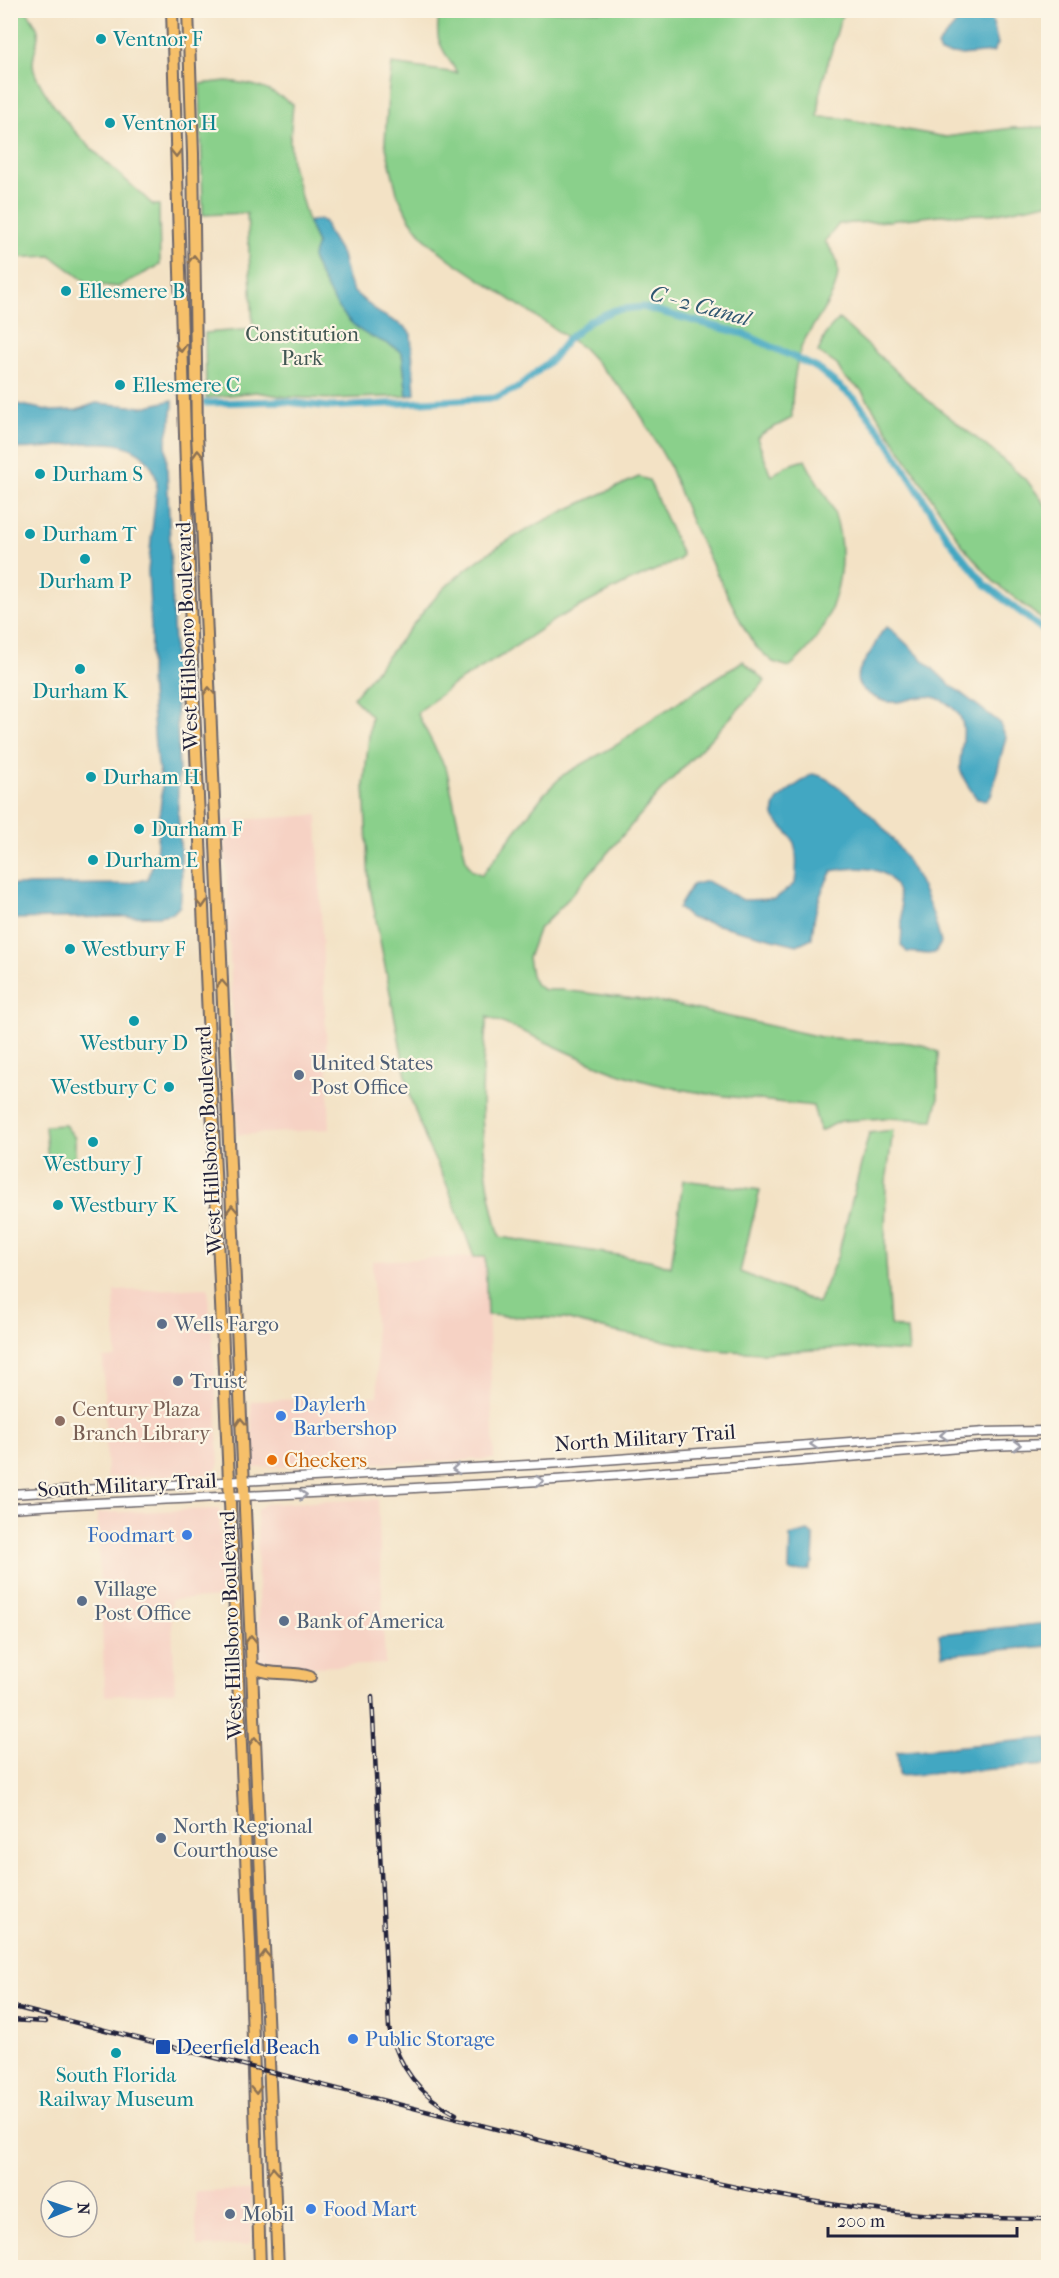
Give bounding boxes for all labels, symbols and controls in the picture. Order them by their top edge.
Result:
place label: Ventnor F [112,27,203,51]
marker: Ventnor F [94,32,108,46]
place label: Ventnor H [121,111,217,135]
marker: Ventnor H [103,116,117,130]
one-way arrow [169,148,182,157]
one-way arrow [188,254,201,263]
place label: Ellesmere B [78,279,186,303]
water label: C - 2 Canal [647,280,755,332]
marker: Ellesmere B [59,284,73,298]
park label: Constitution Park [245,322,359,370]
one-way arrow [175,343,187,352]
place label: Ellesmere C [132,373,240,397]
marker: Ellesmere C [113,378,127,392]
one-way arrow [192,449,205,458]
place label: Durham S [52,462,143,486]
marker: Durham S [33,467,47,481]
street label: West Hillsboro Boulevard [171,521,203,752]
place label: Durham T [42,522,137,546]
marker: Durham T [23,527,37,541]
marker: Durham P [78,552,92,566]
place label: Durham P [39,569,132,593]
marker: Durham K [73,662,87,676]
place label: Durham K [32,679,129,703]
one-way arrow [203,686,215,695]
place label: Durham H [103,765,200,789]
marker: Durham H [84,770,98,784]
place label: Durham F [151,817,242,841]
marker: Durham F [132,822,146,836]
place label: Durham E [105,848,198,872]
marker: Durham E [86,853,100,867]
one-way arrow [196,899,209,908]
place label: Westbury F [81,937,185,961]
marker: Westbury F [63,942,77,956]
one-way arrow [215,979,228,988]
marker: Westbury D [127,1014,141,1028]
street label: West Hillsboro Boulevard [191,1024,227,1256]
place label: Westbury D [79,1031,188,1055]
place label: United States Post Office [311,1051,433,1099]
marker: United States Post Office [292,1068,306,1082]
place label: Westbury C [50,1075,157,1099]
marker: Westbury C [162,1080,176,1094]
marker: Westbury J [86,1135,100,1149]
place label: Westbury J [42,1152,143,1176]
place label: Westbury K [69,1193,179,1217]
marker: Westbury K [51,1198,65,1212]
one-way arrow [226,1205,239,1214]
place label: Wells Fargo [173,1312,279,1336]
marker: Wells Fargo [155,1317,169,1331]
place label: Truist [190,1369,246,1393]
marker: Truist [171,1374,185,1388]
place label: Daylerh Barbershop [293,1392,397,1440]
place label: Century Plaza Branch Library [72,1397,211,1445]
marker: Daylerh Barbershop [274,1409,288,1423]
marker: Century Plaza Branch Library [53,1414,67,1428]
one-way arrow [235,1418,248,1427]
street label: North Military Trail [554,1420,736,1456]
one-way arrow [940,1428,949,1441]
one-way arrow [810,1437,819,1450]
one-way arrow [1012,1438,1021,1451]
place label: Checkers [284,1448,367,1472]
marker: Checkers [265,1453,279,1467]
one-way arrow [451,1462,460,1475]
street label: South Military Trail [37,1468,217,1502]
one-way arrow [535,1475,544,1488]
one-way arrow [299,1489,308,1502]
street label: West Hillsboro Boulevard [215,1510,247,1741]
place label: Foodmart [87,1523,175,1547]
marker: Foodmart [180,1528,194,1542]
place label: Village Post Office [93,1577,191,1625]
marker: Village Post Office [75,1594,89,1608]
place label: Bank of America [296,1609,444,1633]
marker: Bank of America [277,1614,291,1628]
one-way arrow [244,1634,257,1643]
one-way arrow [249,1737,262,1746]
place label: North Regional Courthouse [173,1814,313,1862]
marker: North Regional Courthouse [154,1831,168,1845]
one-way arrow [258,1951,271,1960]
place label: Public Storage [365,2027,495,2051]
marker: Public Storage [346,2032,360,2046]
place label: Deerfield Beach [176,2035,320,2059]
marker: Deerfield Beach [154,2038,172,2056]
marker: South Florida Railway Museum [109,2046,123,2060]
place label: South Florida Railway Museum [38,2063,194,2111]
one-way arrow [249,2085,262,2094]
one-way arrow [267,2167,280,2176]
north arrow [39,2179,99,2239]
place label: Food Mart [323,2197,417,2221]
scale bar [828,2200,1017,2238]
text: N [74,2202,93,2216]
place label: Mobil [242,2202,295,2226]
marker: Food Mart [304,2202,318,2216]
marker: Mobil [223,2207,237,2221]
text: 200 m [837,2211,885,2232]

